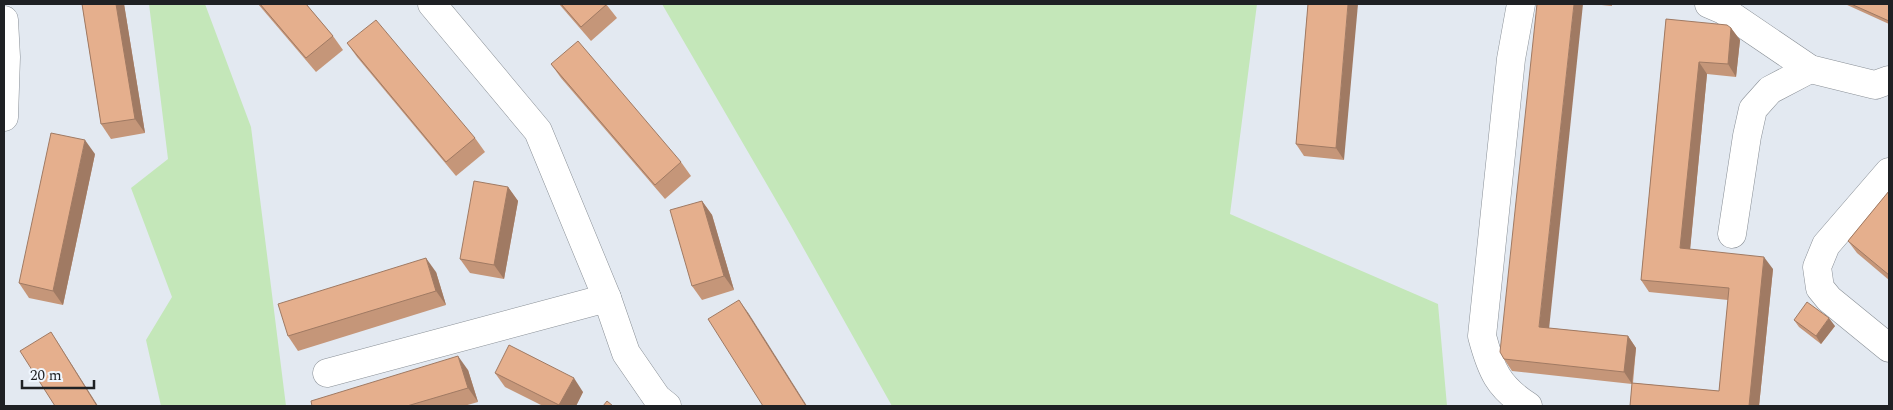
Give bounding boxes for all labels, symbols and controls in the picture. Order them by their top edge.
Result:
scale bar [22,358,95,390]
text: 20 m [30,364,62,387]

